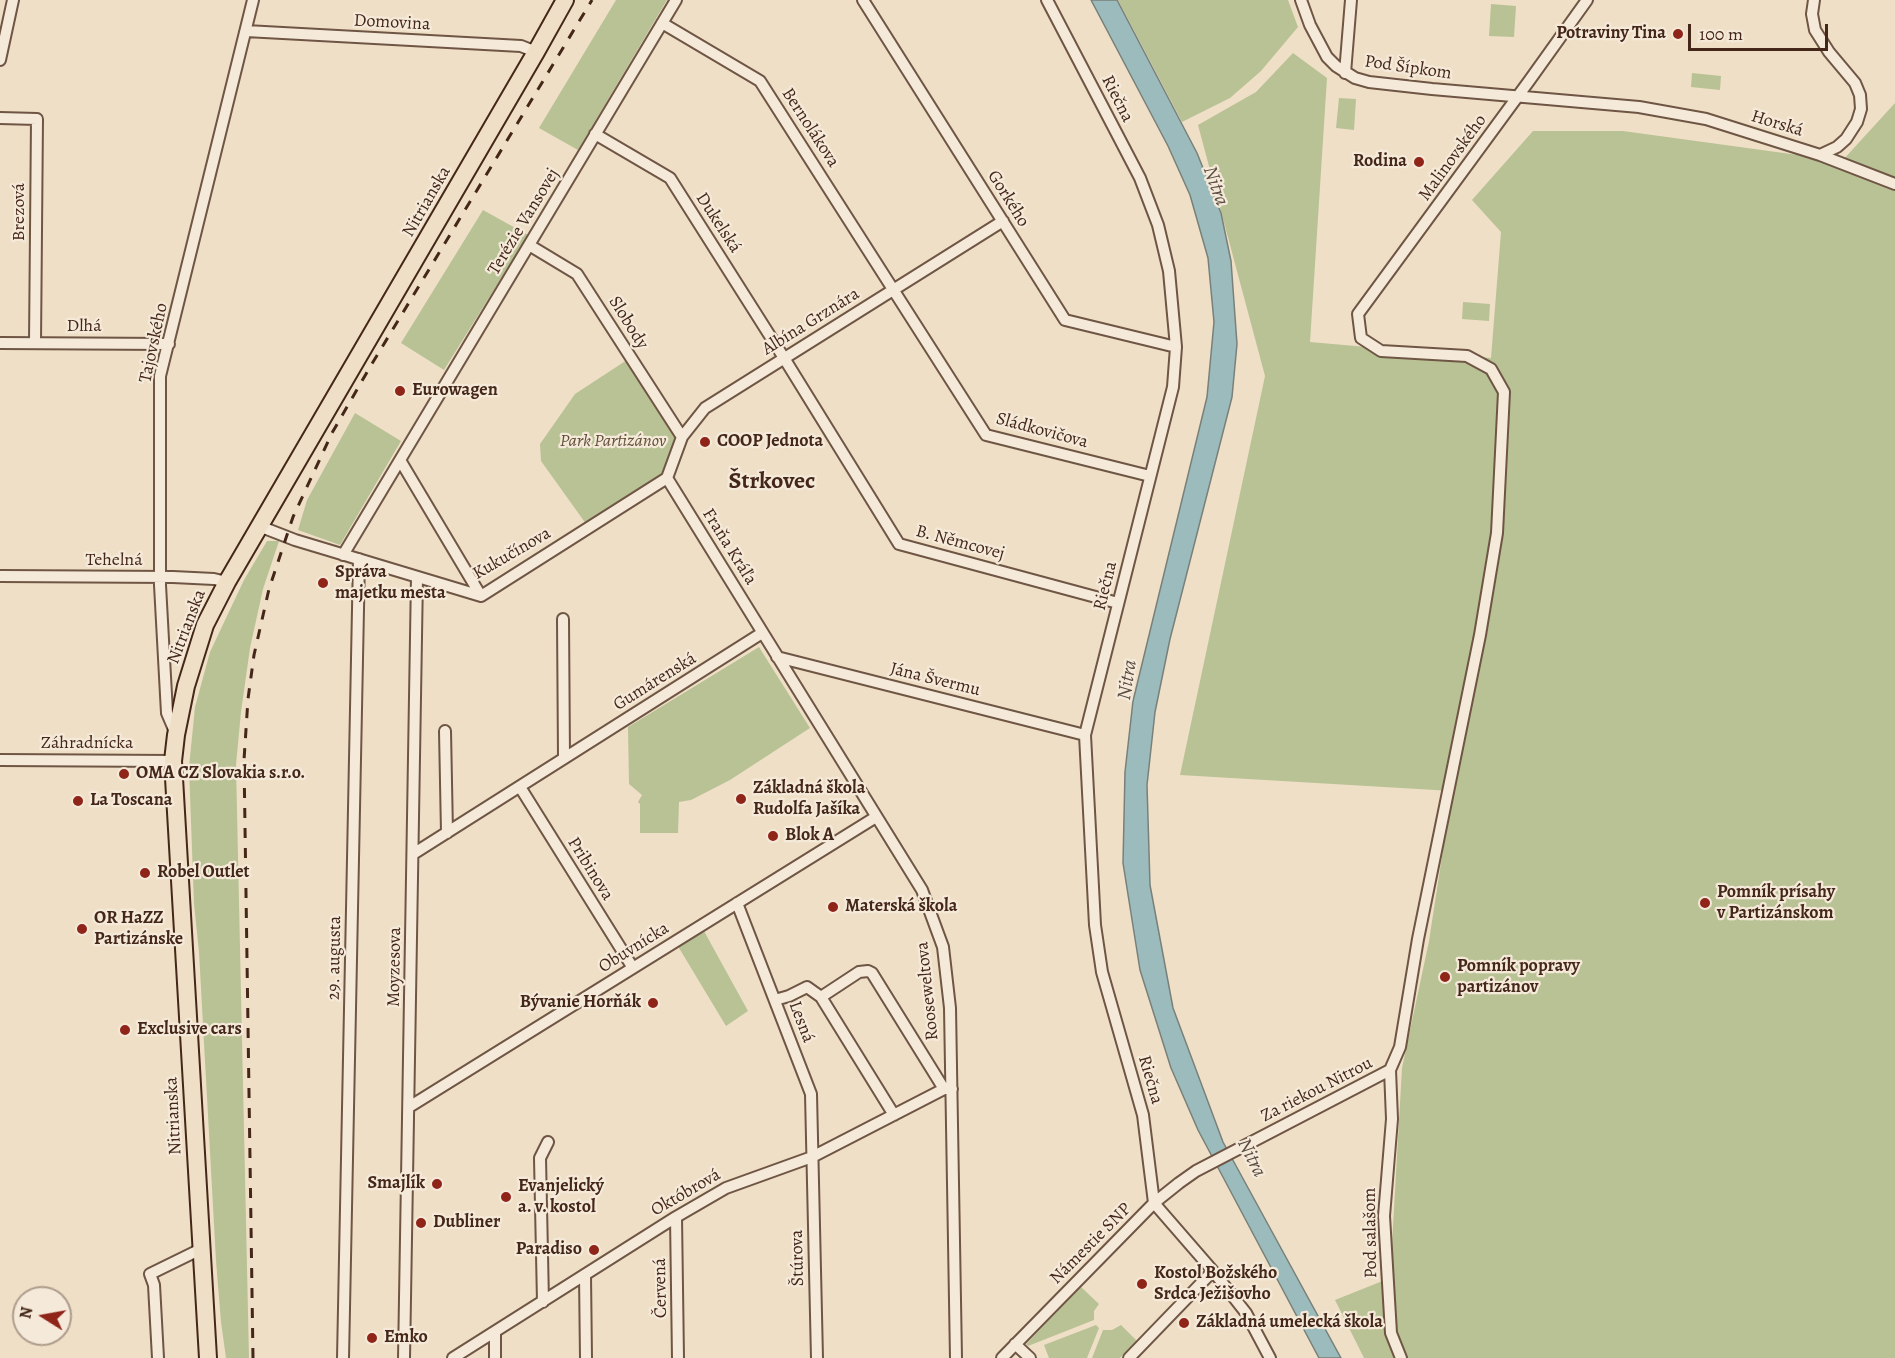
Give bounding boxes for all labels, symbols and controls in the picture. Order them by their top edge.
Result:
street label: Domovina [353,10,431,36]
scale bar [1691,12,1830,50]
text: 100 m [1699,22,1743,46]
place label: Potraviny Tina [1556,23,1666,45]
marker: Potraviny Tina [1671,27,1685,41]
street label: Pod Šípkom [1363,51,1453,85]
street label: Riečna [1096,72,1138,126]
street label: Bernolákova [776,84,844,172]
street label: Horská [1748,106,1806,142]
street label: Malinovského [1414,110,1492,206]
place label: Rodina [1353,151,1407,173]
marker: Rodina [1412,155,1426,169]
street label: Nitrianska [398,163,456,241]
water label: Nitra [1197,163,1233,209]
street label: Terézie Vansovej [484,165,564,279]
street label: Gorkého [982,167,1034,231]
street label: Brezová [9,183,31,241]
street label: Dukelská [691,189,745,257]
street label: Albína Grznára [758,283,864,361]
street label: Slobody [603,292,653,354]
street label: Tajovského [135,301,173,385]
street label: Dlhá [66,316,102,338]
place label: Eurowagen [412,380,498,402]
marker: Eurowagen [393,384,407,398]
street label: Sládkovičova [994,408,1090,454]
park label: Park Partizánov [560,431,666,453]
place label: COOP Jednota [717,431,823,453]
marker: COOP Jednota [698,435,712,449]
district label: Štrkovec [729,468,815,496]
street label: Fraňa Kráľa [697,505,761,589]
street label: B. Němcovej [913,521,1007,565]
street label: Kukučínova [469,523,555,585]
street label: Tehelná [85,550,143,572]
street label: Riečna [1089,559,1123,613]
place label: Správa majetku mesta [335,562,446,604]
marker: Správa majetku mesta [316,576,330,590]
street label: Nitrianska [163,587,211,667]
street label: Gumárenská [610,648,700,716]
street label: Jána Švermu [888,658,982,702]
water label: Nitra [1113,658,1143,702]
street label: Záhradnícka [41,733,133,755]
place label: OMA CZ Slovakia s.r.o. [136,763,305,785]
marker: OMA CZ Slovakia s.r.o. [117,767,131,781]
place label: Základná škola Rudolfa Jašíka [753,778,865,820]
place label: La Toscana [90,790,172,812]
marker: Základná škola Rudolfa Jašíka [734,792,748,806]
marker: La Toscana [71,794,85,808]
place label: Blok A [785,825,834,847]
marker: Blok A [766,829,780,843]
street label: Pribinova [562,833,618,905]
place label: Robel Outlet [157,862,250,884]
marker: Robel Outlet [138,866,152,880]
place label: Pomník prísahy v Partizánskom [1717,882,1835,924]
place label: Materská škola [845,896,958,918]
marker: Pomník prísahy v Partizánskom [1698,896,1712,910]
marker: Materská škola [826,900,840,914]
place label: OR HaZZ Partizánske [94,908,183,950]
street label: 29. augusta [323,916,347,1000]
street label: Obuvnícka [595,918,673,978]
marker: OR HaZZ Partizánske [75,922,89,936]
street label: Moyzesova [384,927,406,1007]
street label: Rooseweltova [912,941,944,1041]
place label: Pomník popravy partizánov [1457,956,1580,998]
marker: Pomník popravy partizánov [1438,970,1452,984]
place label: Bývanie Horňák [520,992,641,1014]
marker: Bývanie Horňák [646,996,660,1010]
street label: Lesná [783,998,819,1046]
place label: Exclusive cars [137,1019,242,1041]
marker: Exclusive cars [118,1023,132,1037]
street label: Riečna [1133,1053,1167,1107]
street label: Za riekou Nitrou [1258,1053,1376,1127]
street label: Nitrianska [161,1076,187,1156]
water label: Nitra [1231,1135,1271,1181]
street label: Októbrová [647,1164,725,1222]
place label: Smajlík [367,1173,425,1195]
place label: Evanjelický a. v. kostol [518,1176,604,1218]
marker: Smajlík [430,1177,444,1191]
street label: Pod salašom [1359,1187,1383,1279]
marker: Evanjelický a. v. kostol [499,1190,513,1204]
street label: Námestie SNP [1046,1199,1136,1289]
place label: Dubliner [433,1212,500,1234]
marker: Dubliner [414,1216,428,1230]
street label: Štúrova [787,1229,809,1287]
place label: Paradiso [516,1239,582,1261]
marker: Paradiso [587,1243,601,1257]
street label: Červená [650,1258,672,1318]
place label: Kostol Božského Srdca Ježišovho [1154,1263,1277,1306]
marker: Kostol Božského Srdca Ježišovho [1135,1277,1149,1291]
north arrow [12,1286,72,1346]
text: N [14,1305,38,1321]
place label: Základná umelecká škola [1196,1312,1383,1334]
marker: Základná umelecká škola [1177,1316,1191,1330]
place label: Emko [384,1327,428,1349]
marker: Emko [365,1331,379,1345]

